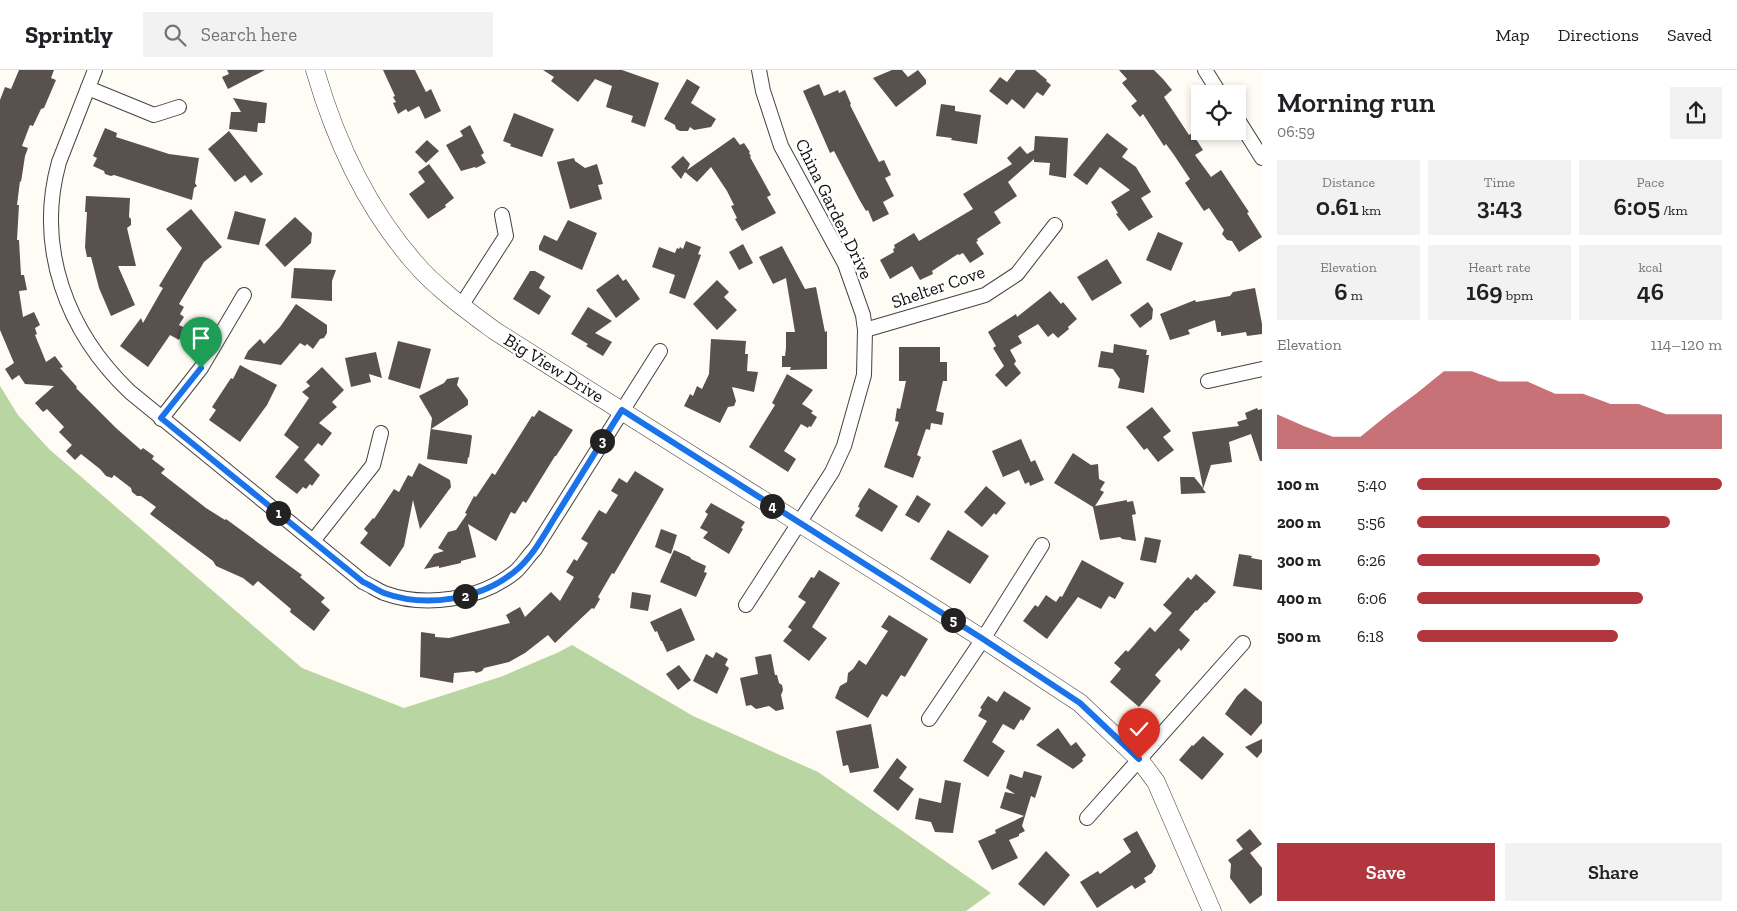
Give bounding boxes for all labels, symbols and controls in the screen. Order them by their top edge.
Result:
search box [143,12,493,57]
text: Sprintly [25,20,113,49]
icon: search [161,21,189,49]
text: Search here [201,23,297,46]
text: Map [1495,24,1530,46]
text: Directions [1558,24,1639,46]
text: Saved [1667,24,1712,46]
map controls [1191,85,1246,140]
button: locate [1191,85,1246,140]
text: Morning run [1277,86,1435,119]
button: share [1670,87,1722,139]
text: 06:59 [1277,122,1315,141]
street label: China Garden Drive [790,135,878,283]
text: Distance [1322,174,1375,191]
text: Time [1484,174,1515,191]
text: Pace [1637,174,1664,191]
text: 0.61 [1316,191,1359,221]
text: 3:43 [1477,191,1522,221]
text: 6:05 [1614,191,1660,221]
text: km [1359,202,1381,219]
text: /km [1660,202,1687,219]
text: Elevation [1320,259,1377,276]
text: Heart rate [1468,259,1531,276]
text: kcal [1639,259,1663,276]
street label: Shelter Cove [888,261,988,313]
text: 6 [1334,276,1348,306]
text: 169 [1466,276,1503,306]
text: 46 [1637,276,1664,306]
text: m [1348,287,1363,304]
text: bpm [1503,287,1533,304]
pin [180,317,222,368]
icon: arrive [187,324,215,352]
street label: Big View Drive [500,329,608,407]
text: Elevation [1277,335,1342,354]
text: 114–120 m [1651,335,1722,354]
pin: 3 [590,428,614,454]
text: 3 [599,433,606,450]
text: 100 m [1277,475,1319,494]
text: 5:40 [1357,475,1387,494]
pin: 4 [760,494,784,518]
text: 4 [769,498,776,515]
pin: 1 [266,500,290,526]
text: 1 [276,505,281,522]
text: 200 m [1277,513,1321,532]
text: 5:56 [1357,513,1385,532]
text: 300 m [1277,551,1321,570]
text: 6:26 [1357,551,1386,570]
pin: 2 [452,584,478,608]
text: 2 [462,588,469,605]
text: 400 m [1277,589,1322,608]
text: 6:06 [1357,589,1387,608]
pin: 5 [940,608,966,632]
text: 5 [950,612,957,629]
text: 500 m [1277,627,1321,646]
text: 6:18 [1357,627,1384,646]
pin [1118,708,1160,759]
icon: check [1125,715,1153,743]
button: Save [1277,843,1495,901]
button: Share [1505,843,1722,901]

